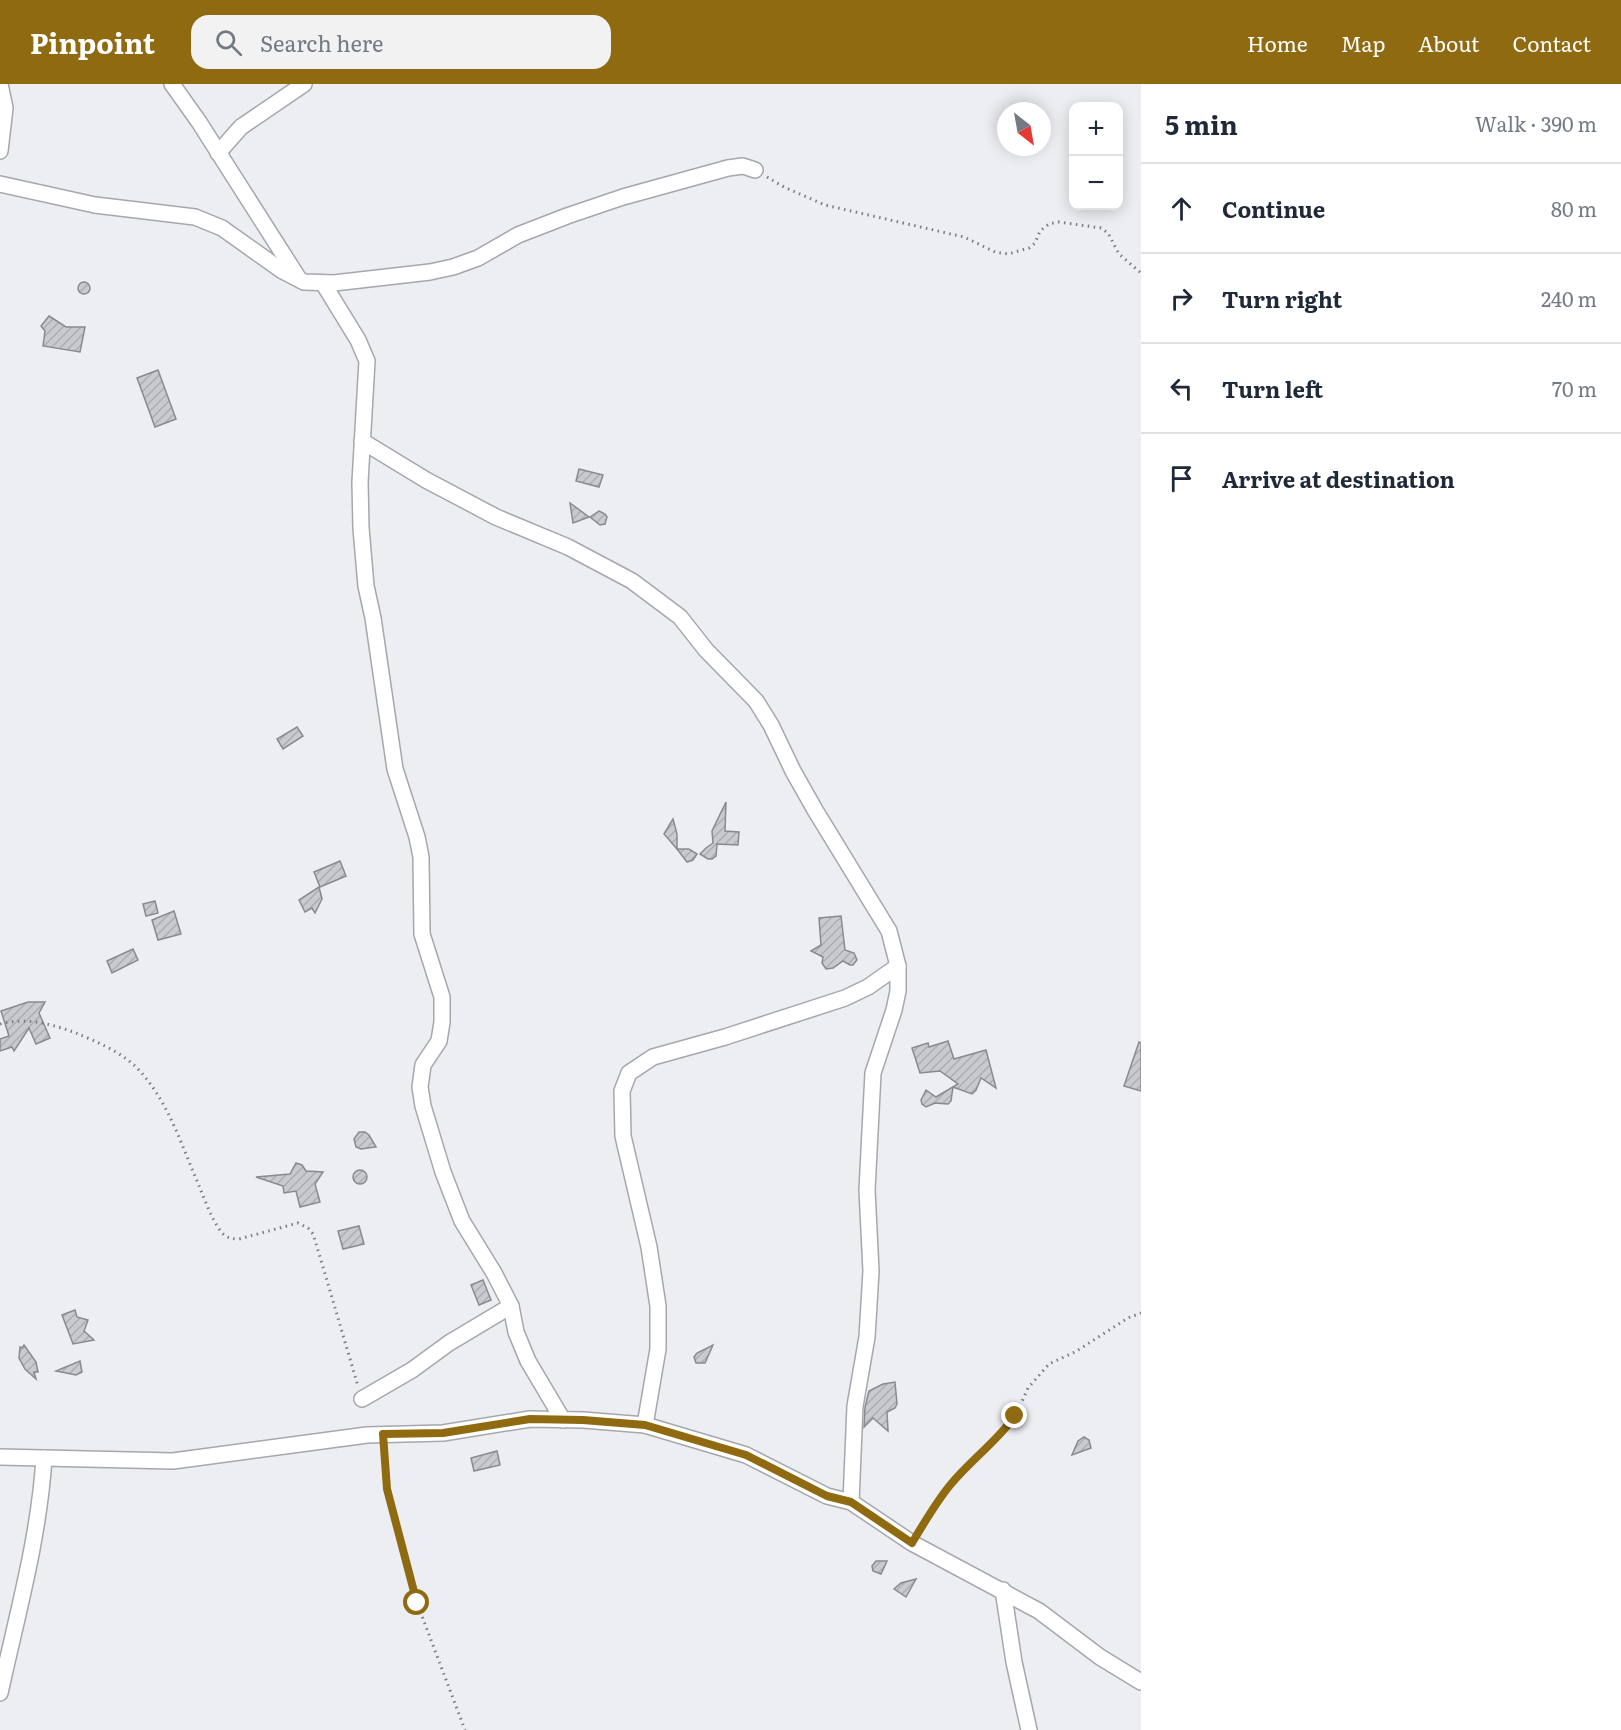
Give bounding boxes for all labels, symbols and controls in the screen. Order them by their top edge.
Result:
search box [191,15,611,69]
text: Pinpoint [30,21,155,63]
icon: search [212,26,245,59]
text: Search here [260,26,383,59]
text: Home [1247,27,1308,58]
text: Map [1341,27,1385,58]
text: About [1418,27,1480,58]
text: Contact [1513,27,1591,58]
north arrow [997,102,1051,156]
map controls [1069,102,1123,210]
button: + [1069,102,1123,156]
text: 5 min [1165,104,1238,143]
text: Walk · 390 m [1475,108,1597,138]
button: − [1069,156,1123,210]
icon: ahead [1165,192,1198,225]
text: Continue [1222,192,1325,225]
text: 80 m [1551,193,1597,223]
icon: right [1165,282,1198,315]
text: Turn right [1222,282,1342,315]
text: 240 m [1541,283,1597,313]
icon: left [1165,372,1198,405]
text: Turn left [1222,372,1323,405]
text: 70 m [1552,373,1597,403]
icon: arrive [1165,462,1198,495]
text: Arrive at destination [1222,462,1455,495]
route end [1001,1402,1027,1428]
route start [403,1589,429,1615]

